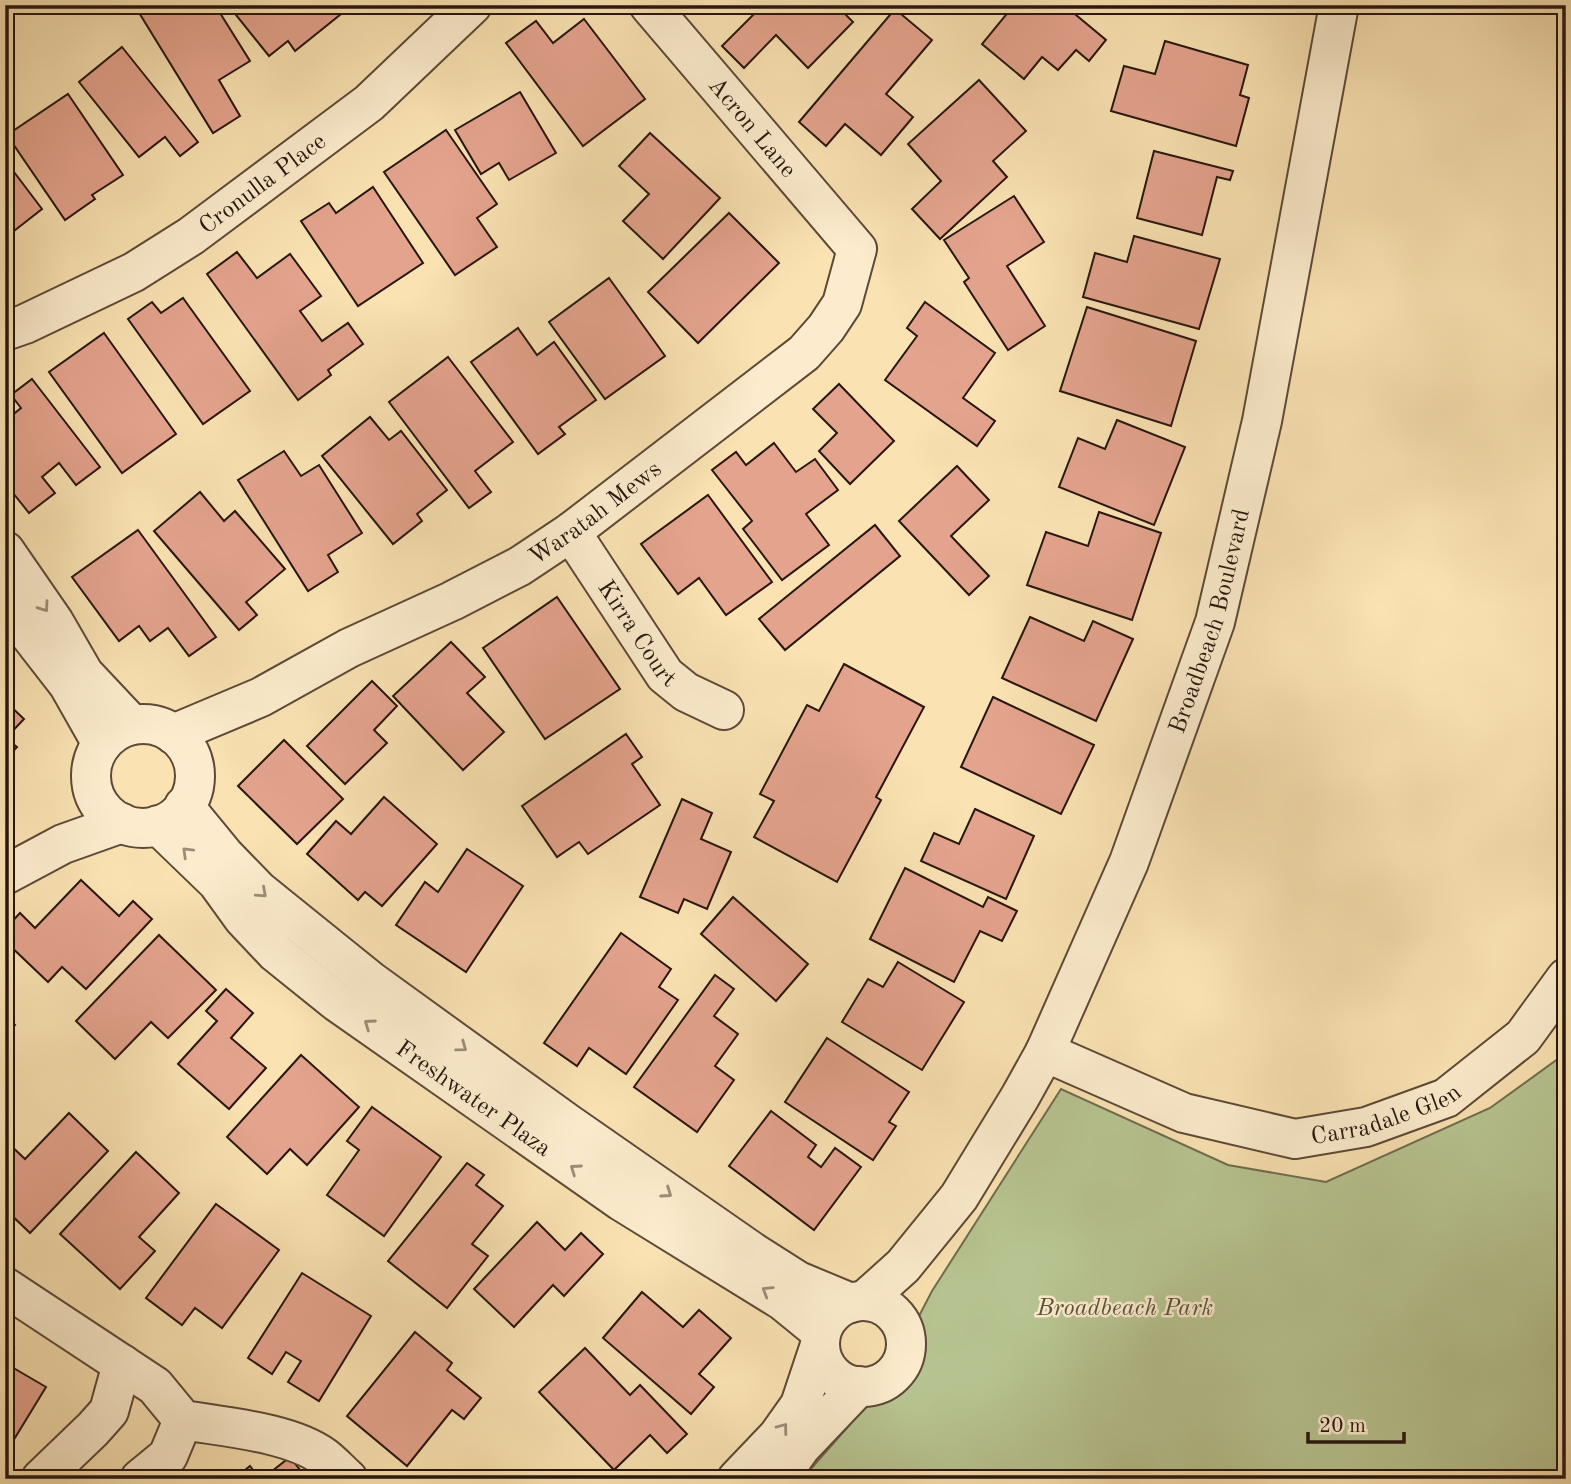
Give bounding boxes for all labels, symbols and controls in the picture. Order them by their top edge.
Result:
street label: Acron Lane [703,74,800,183]
street label: Cronulla Place [195,130,331,239]
street label: Waratah Mews [526,457,666,570]
street label: Broadbeach Boulevard [1166,507,1255,737]
street label: Kirra Court [592,577,680,693]
one-way arrow [36,599,48,612]
one-way arrow [182,847,195,860]
one-way arrow [254,885,267,898]
one-way arrow [364,1020,377,1032]
street label: Freshwater Plaza [391,1037,555,1162]
one-way arrow [454,1039,467,1051]
street label: Carradale Glen [1309,1081,1467,1150]
one-way arrow [570,1165,583,1177]
one-way arrow [659,1185,672,1197]
one-way arrow [761,1287,774,1300]
park label: Broadbeach Park [1036,1297,1213,1321]
scale bar [1308,1400,1405,1444]
text: 20 m [1319,1416,1366,1437]
one-way arrow [775,1424,787,1436]

